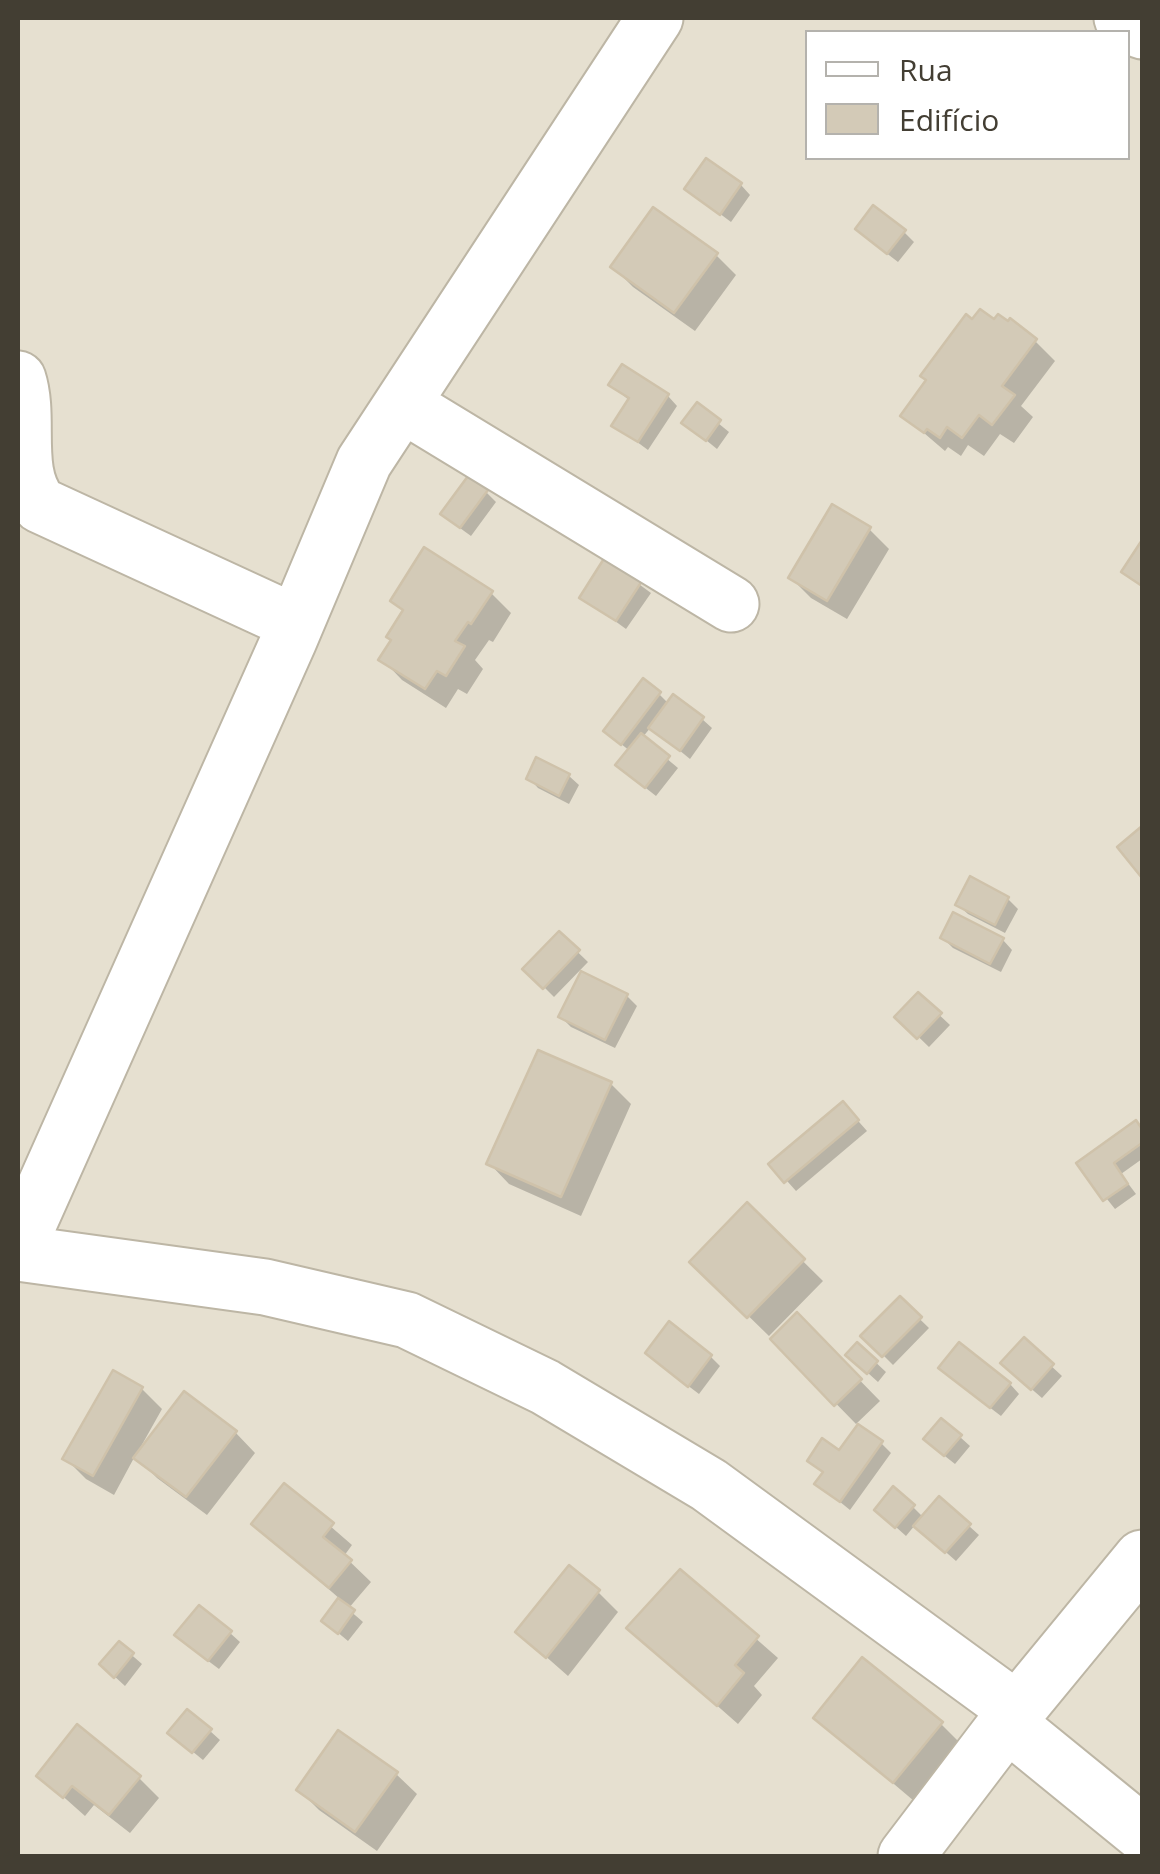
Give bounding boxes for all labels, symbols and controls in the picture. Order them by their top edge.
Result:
legend [805,30,1130,160]
text: Rua [899,49,953,90]
text: Edifício [899,99,999,140]

